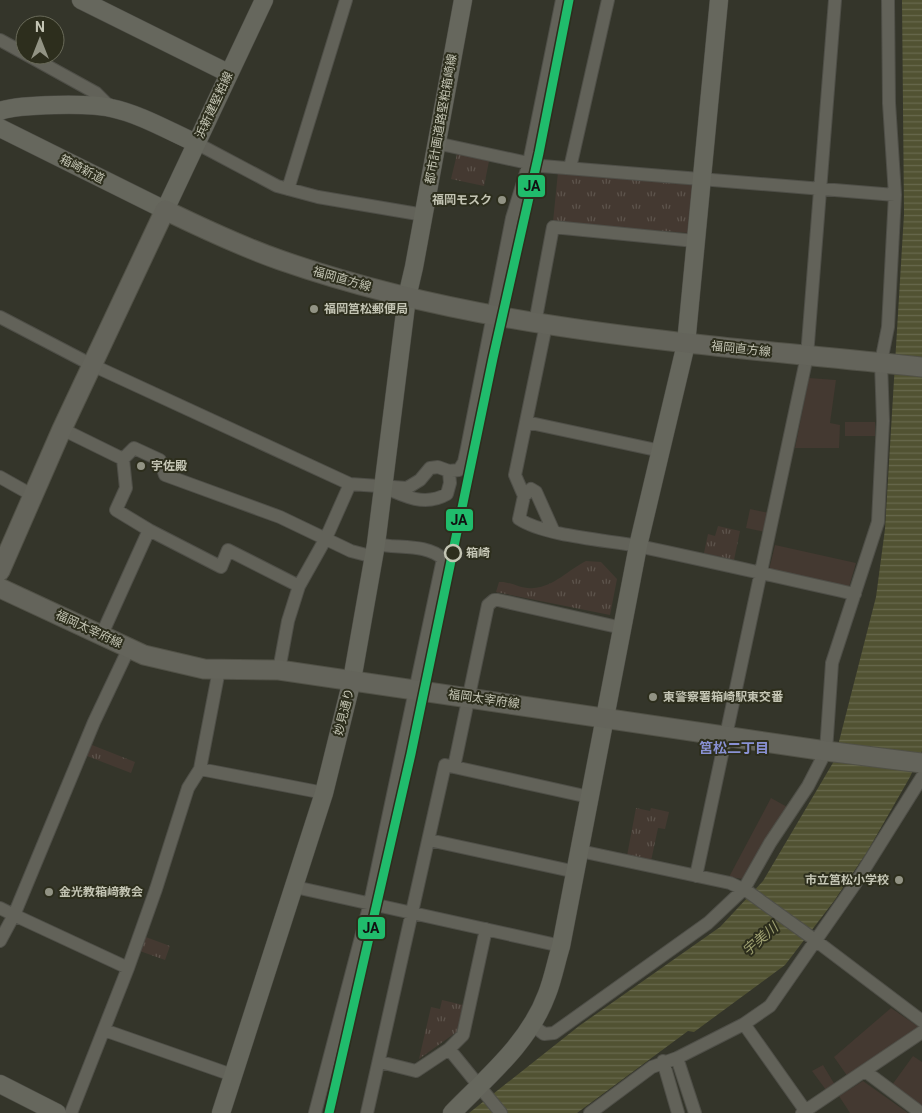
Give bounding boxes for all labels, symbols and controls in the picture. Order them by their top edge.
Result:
north arrow [15,15,65,65]
text: N [35,19,45,35]
street label: 都市計画道路堅粕箱崎線 [423,53,459,185]
street label: 浜新建堅粕線 [192,69,236,141]
street label: 箱崎新道 [57,152,107,186]
line badge: JA [517,174,546,198]
text: JA [523,178,541,194]
place label: 福岡モスク [432,193,492,207]
marker: 福岡モスク [496,194,508,206]
street label: 福岡直方線 [311,264,373,294]
place label: 福岡筥松郵便局 [324,302,408,316]
marker: 福岡筥松郵便局 [308,303,320,315]
street label: 福岡直方線 [710,339,772,359]
place label: 宇佐殿 [151,459,187,473]
marker: 宇佐殿 [135,460,147,472]
line badge: JA [445,508,474,532]
text: JA [450,512,468,528]
marker: 箱崎 [444,544,462,562]
place label: 箱崎 [466,546,490,560]
street label: 福岡太宰府線 [53,607,125,651]
street label: 妙見通り [331,687,357,737]
street label: 福岡太宰府線 [447,687,521,711]
place label: 東警察署箱崎駅東交番 [663,690,784,704]
marker: 東警察署箱崎駅東交番 [647,691,659,703]
district label: 筥松二丁目 [699,740,769,756]
place label: 市立筥松小学校 [805,873,889,887]
marker: 市立筥松小学校 [893,874,905,886]
place label: 金光教箱﨑教会 [59,885,143,899]
marker: 金光教箱﨑教会 [43,886,55,898]
line badge: JA [357,916,386,940]
water label: 宇美川 [739,918,783,959]
text: JA [362,920,380,936]

